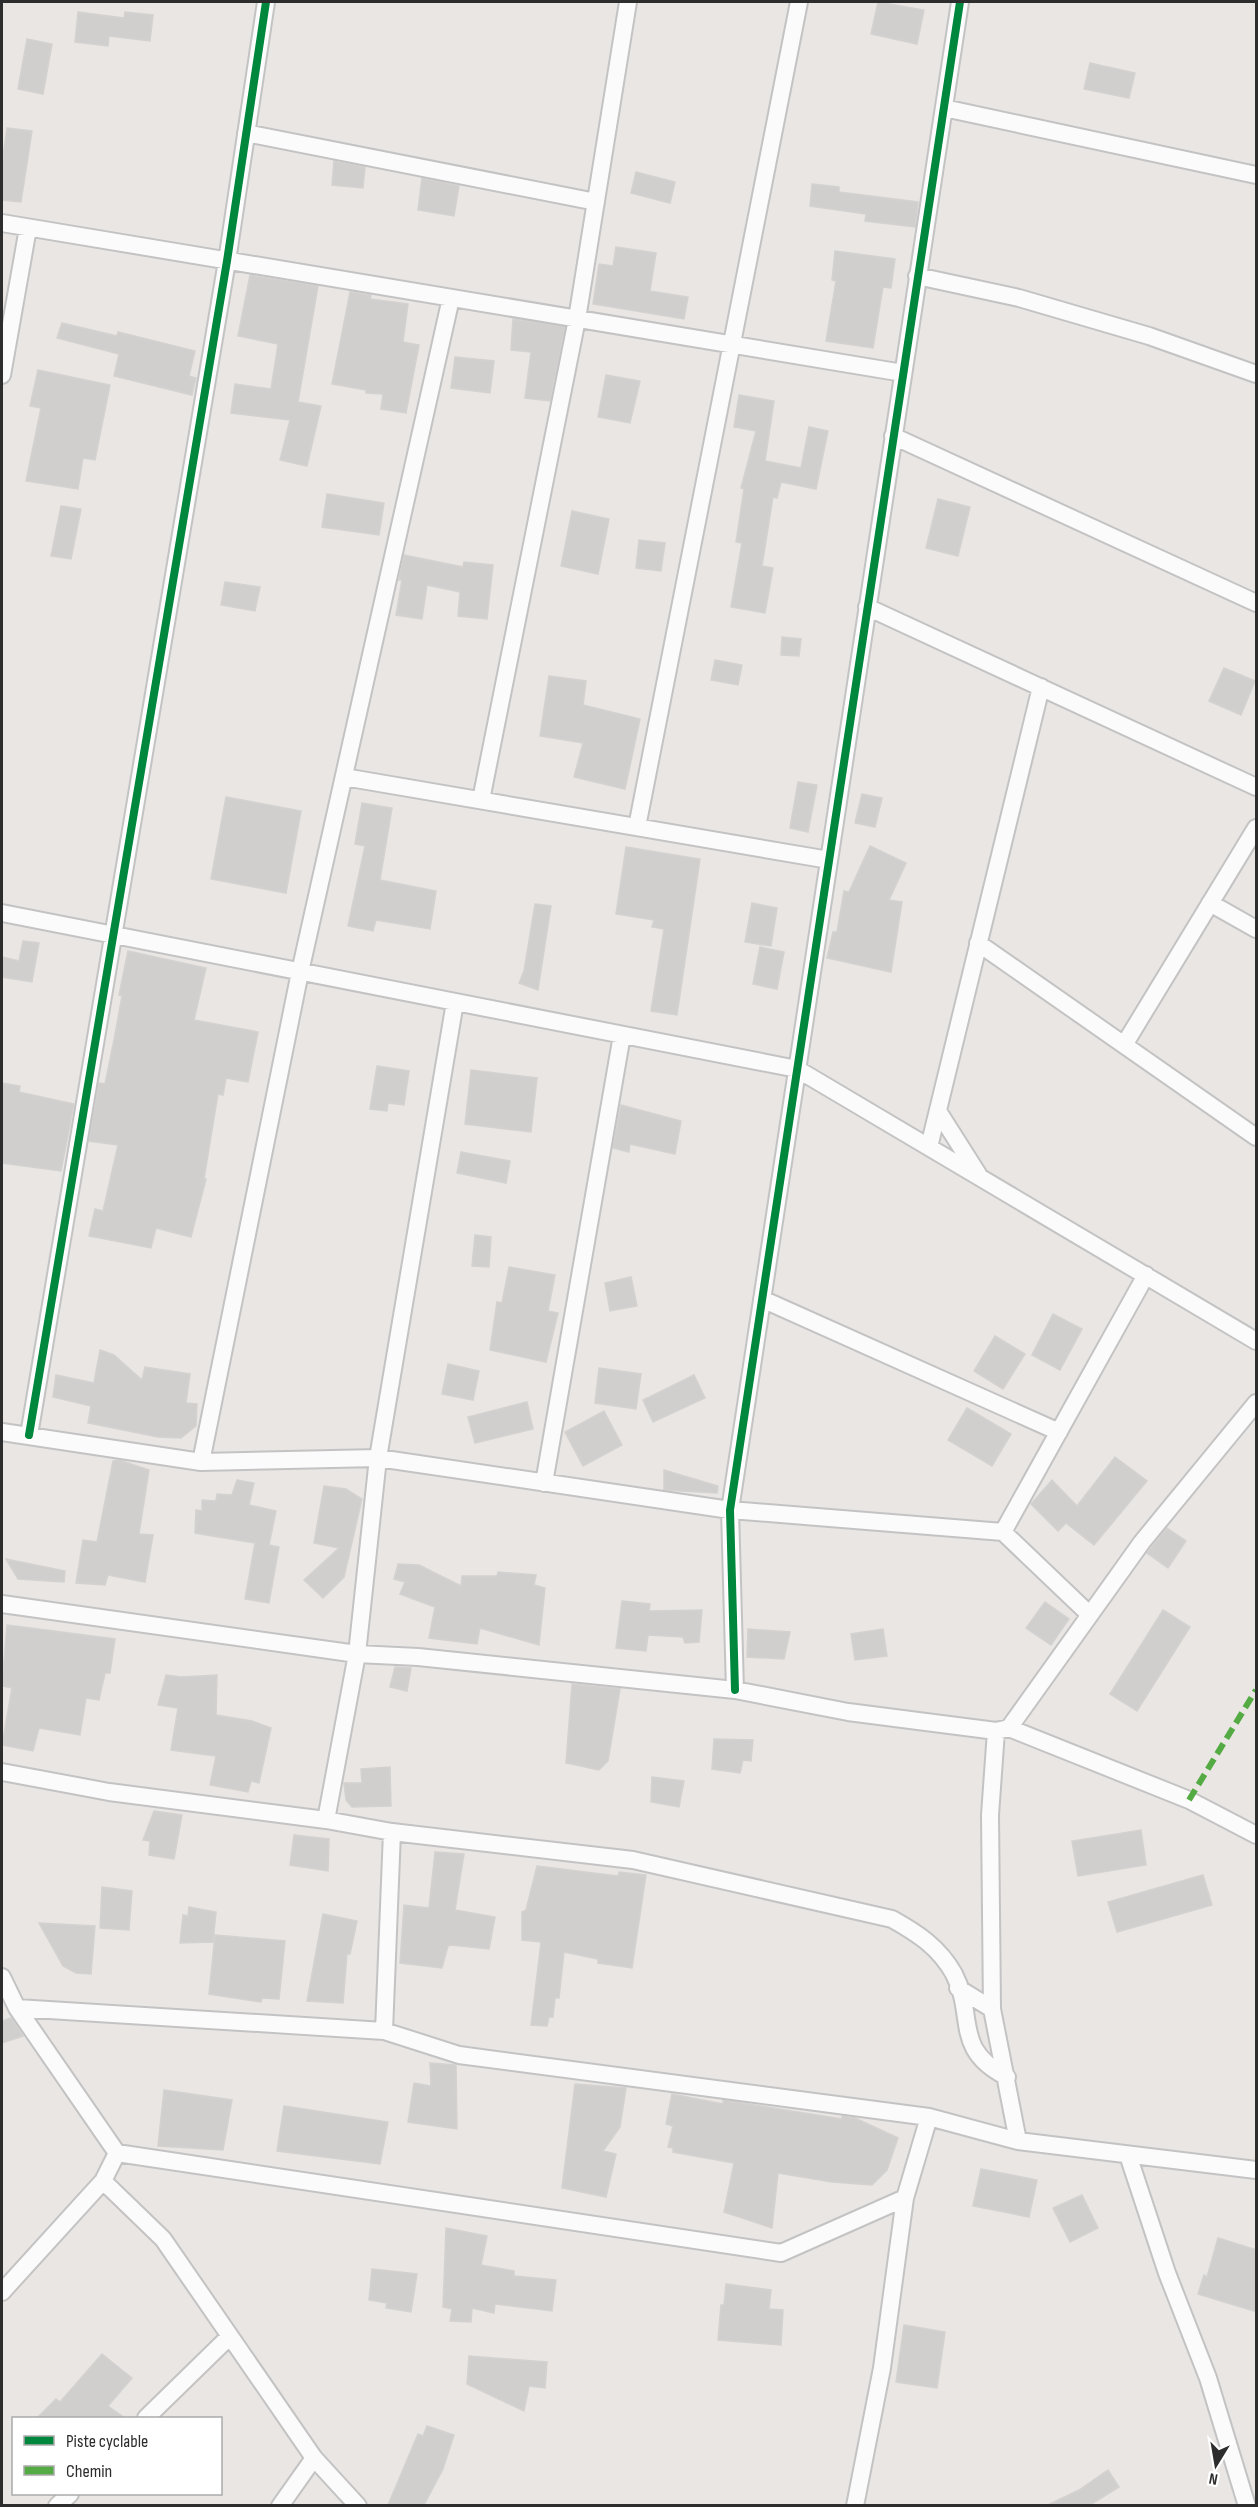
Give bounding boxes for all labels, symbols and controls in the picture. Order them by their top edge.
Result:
legend [12,2417,222,2495]
text: Piste cyclable [66,2431,148,2452]
north arrow [1186,2435,1246,2495]
text: Chemin [66,2461,112,2482]
text: N [1207,2468,1219,2488]

